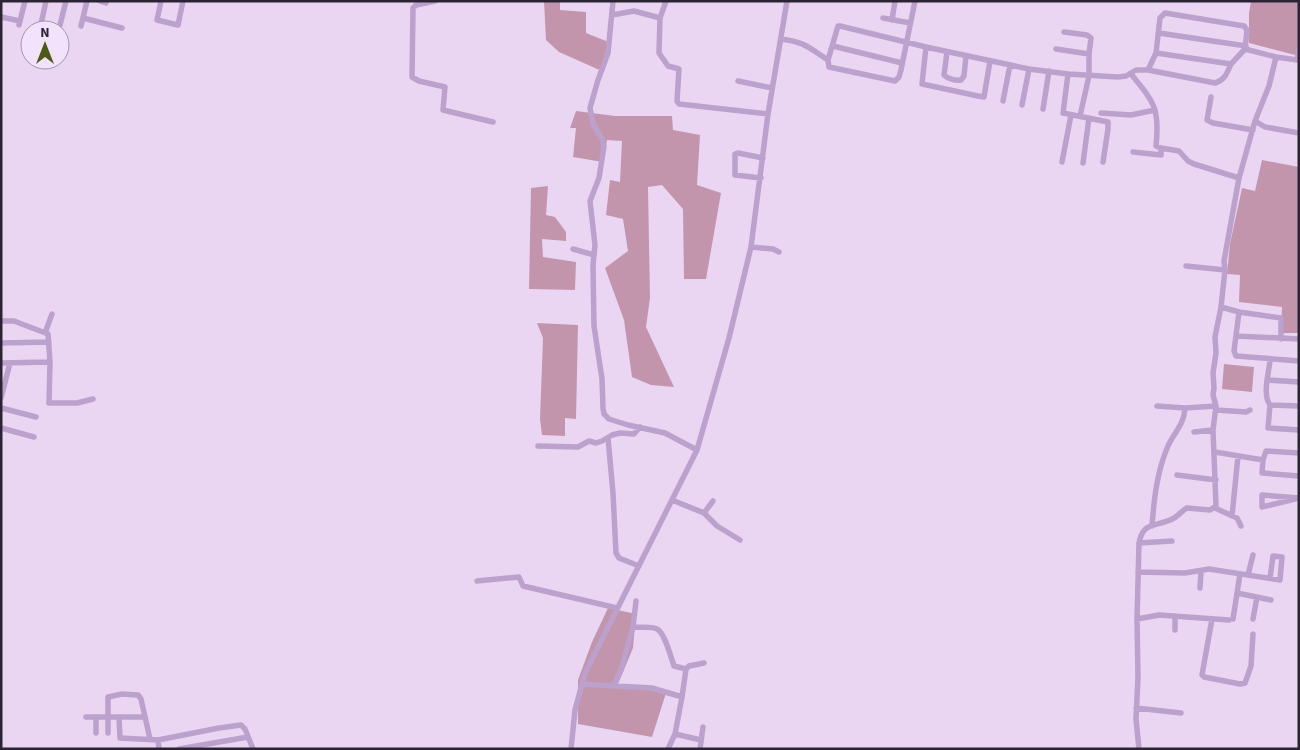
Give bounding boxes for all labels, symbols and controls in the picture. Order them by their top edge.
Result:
north arrow [20,20,70,70]
text: N [40,23,50,43]

